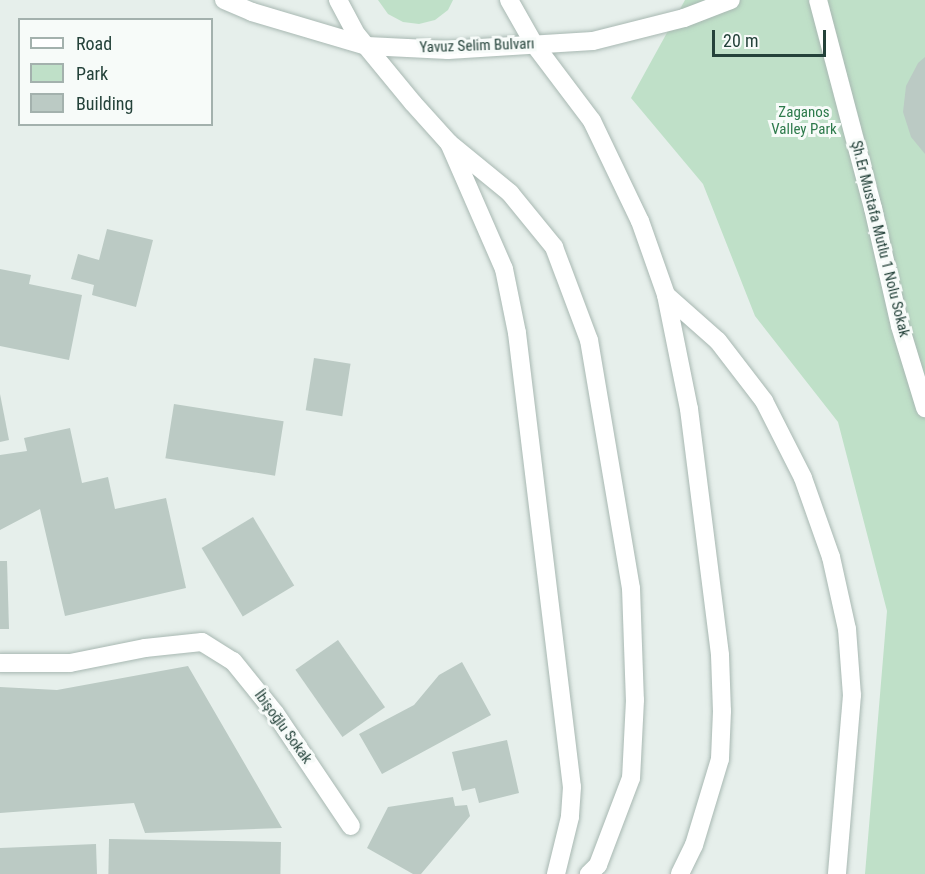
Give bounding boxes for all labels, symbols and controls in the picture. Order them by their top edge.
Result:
legend [18,18,213,126]
scale bar [715,18,829,56]
text: 20 m [723,30,758,51]
text: Road [76,33,112,54]
street label: Yavuz Selim Bulvarı [419,35,535,57]
text: Park [76,63,108,84]
text: Building [76,93,133,114]
park label: Zaganos Valley Park [771,103,837,138]
street label: Şh.Er Mustafa Mutlu 1 Nolu Sokak [847,139,913,339]
street label: İbişoğlu Sokak [250,687,316,767]

